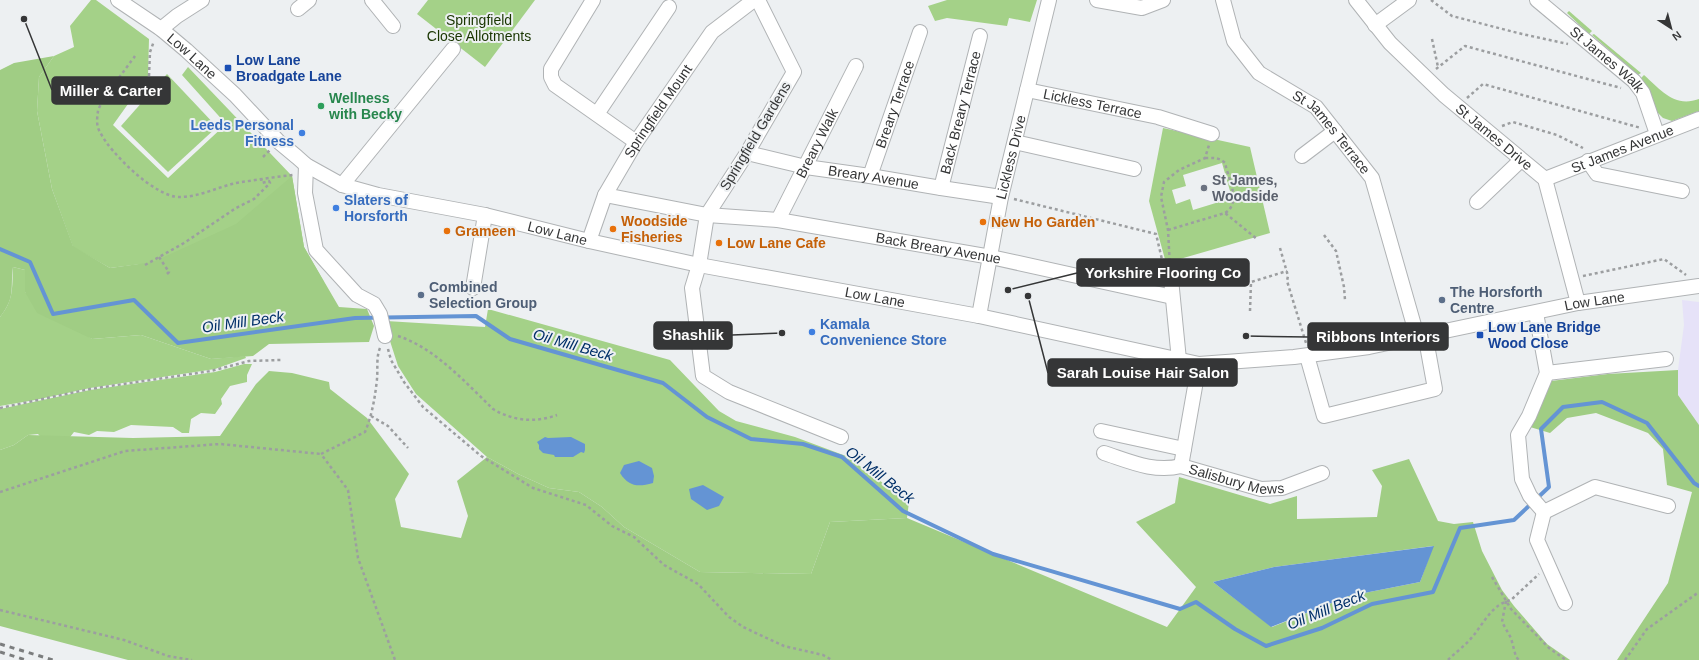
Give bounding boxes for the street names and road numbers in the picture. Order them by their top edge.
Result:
street label: St James Walk [1567,23,1648,96]
street label: Low Lane [164,30,220,82]
street label: Back Breary Terrace [937,49,984,176]
street label: Breary Terrace [872,58,918,150]
street label: Springfield Mount [621,61,695,160]
street label: Springfield Gardens [716,79,794,193]
street label: Lickless Terrace [1042,86,1144,122]
street label: St James Terrace [1290,87,1374,177]
street label: St James Drive [1453,100,1536,173]
street label: Breary Walk [793,105,842,181]
street label: Lickless Drive [993,113,1029,201]
street label: St James Avenue [1569,122,1676,176]
street label: Breary Avenue [827,162,920,192]
street label: Low Lane [526,218,589,248]
street label: Back Breary Avenue [875,229,1003,267]
street label: Low Lane [844,284,907,310]
street label: Low Lane [1563,289,1626,314]
street label: Salisbury Mews [1187,461,1285,497]

